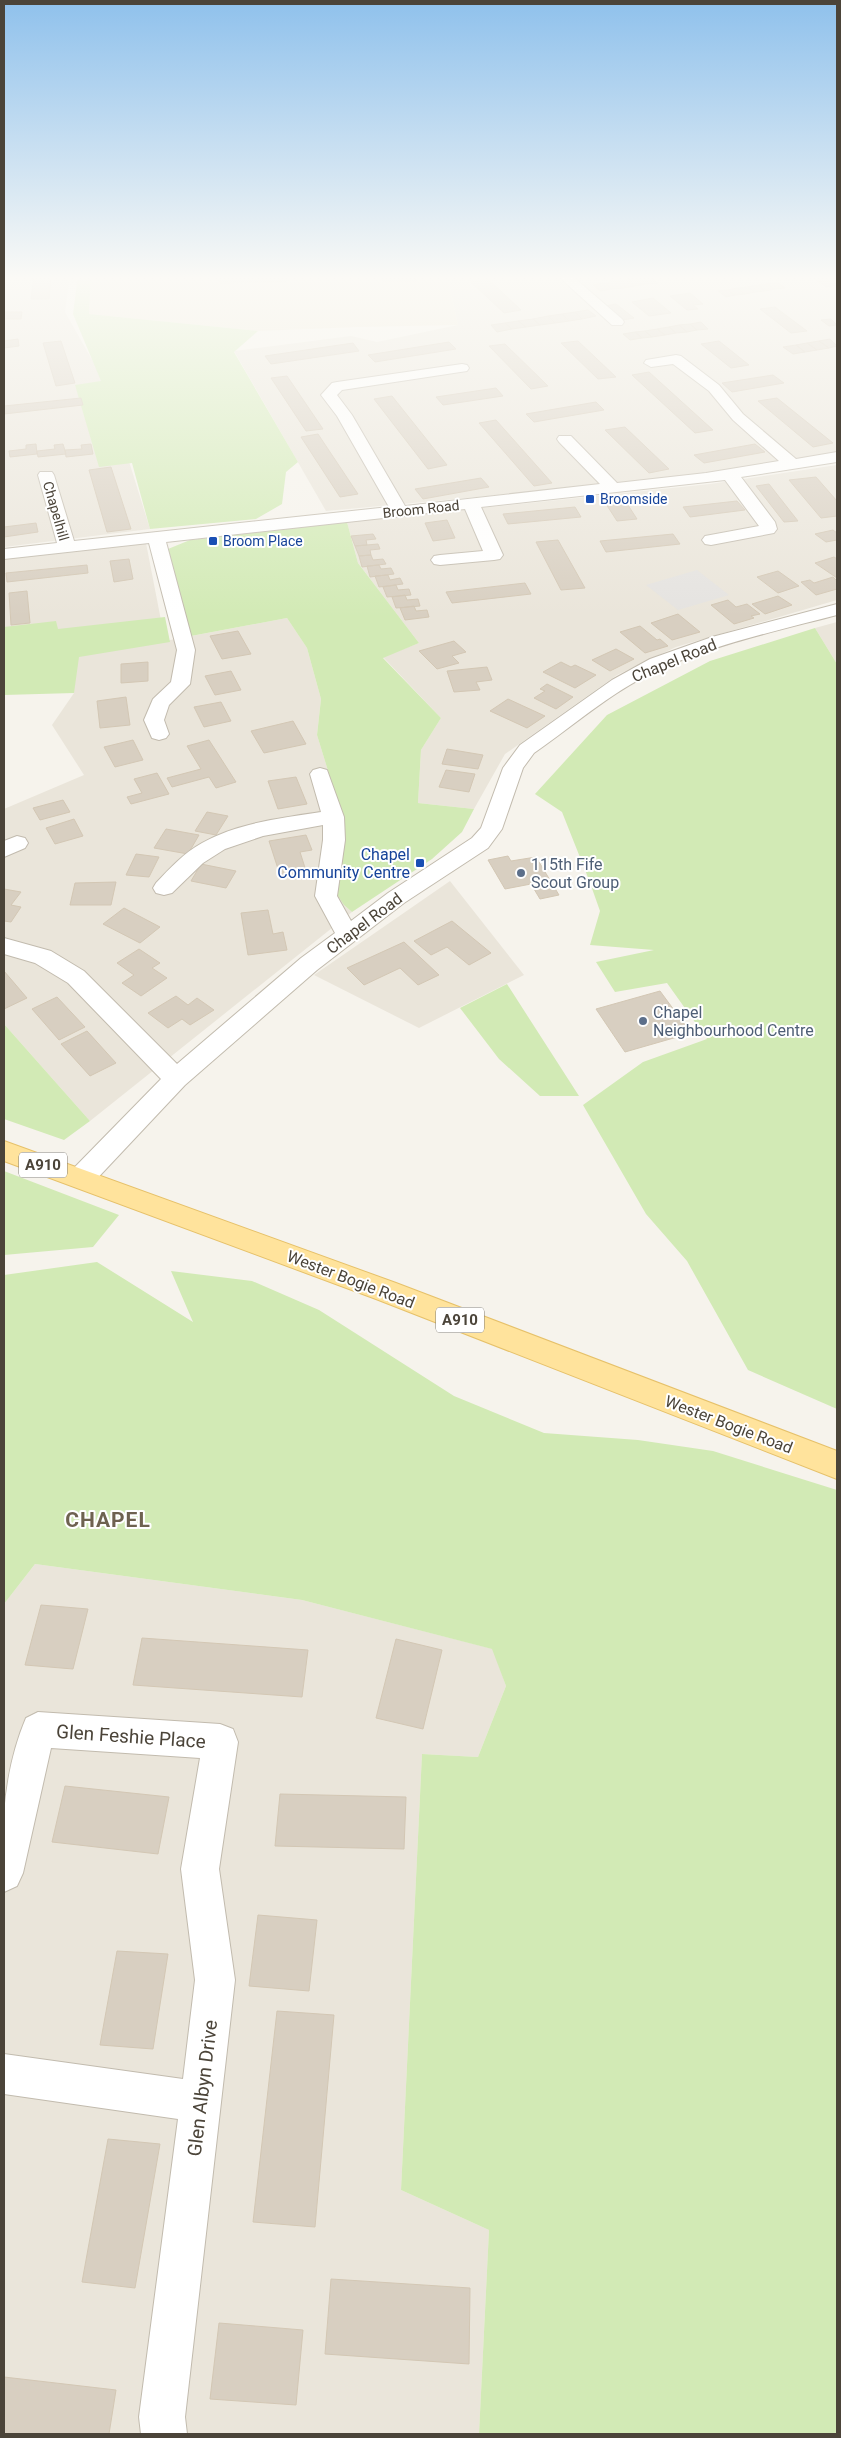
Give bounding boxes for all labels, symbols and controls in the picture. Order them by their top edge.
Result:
street label: Chapelhill [40,479,72,543]
place label: Broomside [600,491,668,507]
marker: Broomside [584,493,596,505]
street label: Broom Road [382,497,460,521]
place label: Broom Place [223,533,303,549]
marker: Broom Place [207,535,219,547]
street label: Chapel Road [629,635,719,686]
place label: Chapel Community Centre [277,845,410,882]
place label: 115th Fife Scout Group [531,855,619,892]
marker: Chapel Community Centre [414,857,426,869]
marker: 115th Fife Scout Group [515,867,527,879]
street label: Chapel Road [323,889,406,958]
place label: Chapel Neighbourhood Centre [653,1003,814,1040]
marker: Chapel Neighbourhood Centre [637,1015,649,1027]
road number: A910 [19,1152,67,1178]
street label: Wester Bogie Road [284,1246,417,1313]
road number: A910 [436,1308,484,1332]
street label: Wester Bogie Road [662,1391,795,1458]
district label: CHAPEL [65,1508,151,1532]
street label: Glen Feshie Place [55,1720,207,1753]
street label: Glen Albyn Drive [183,2019,222,2158]

